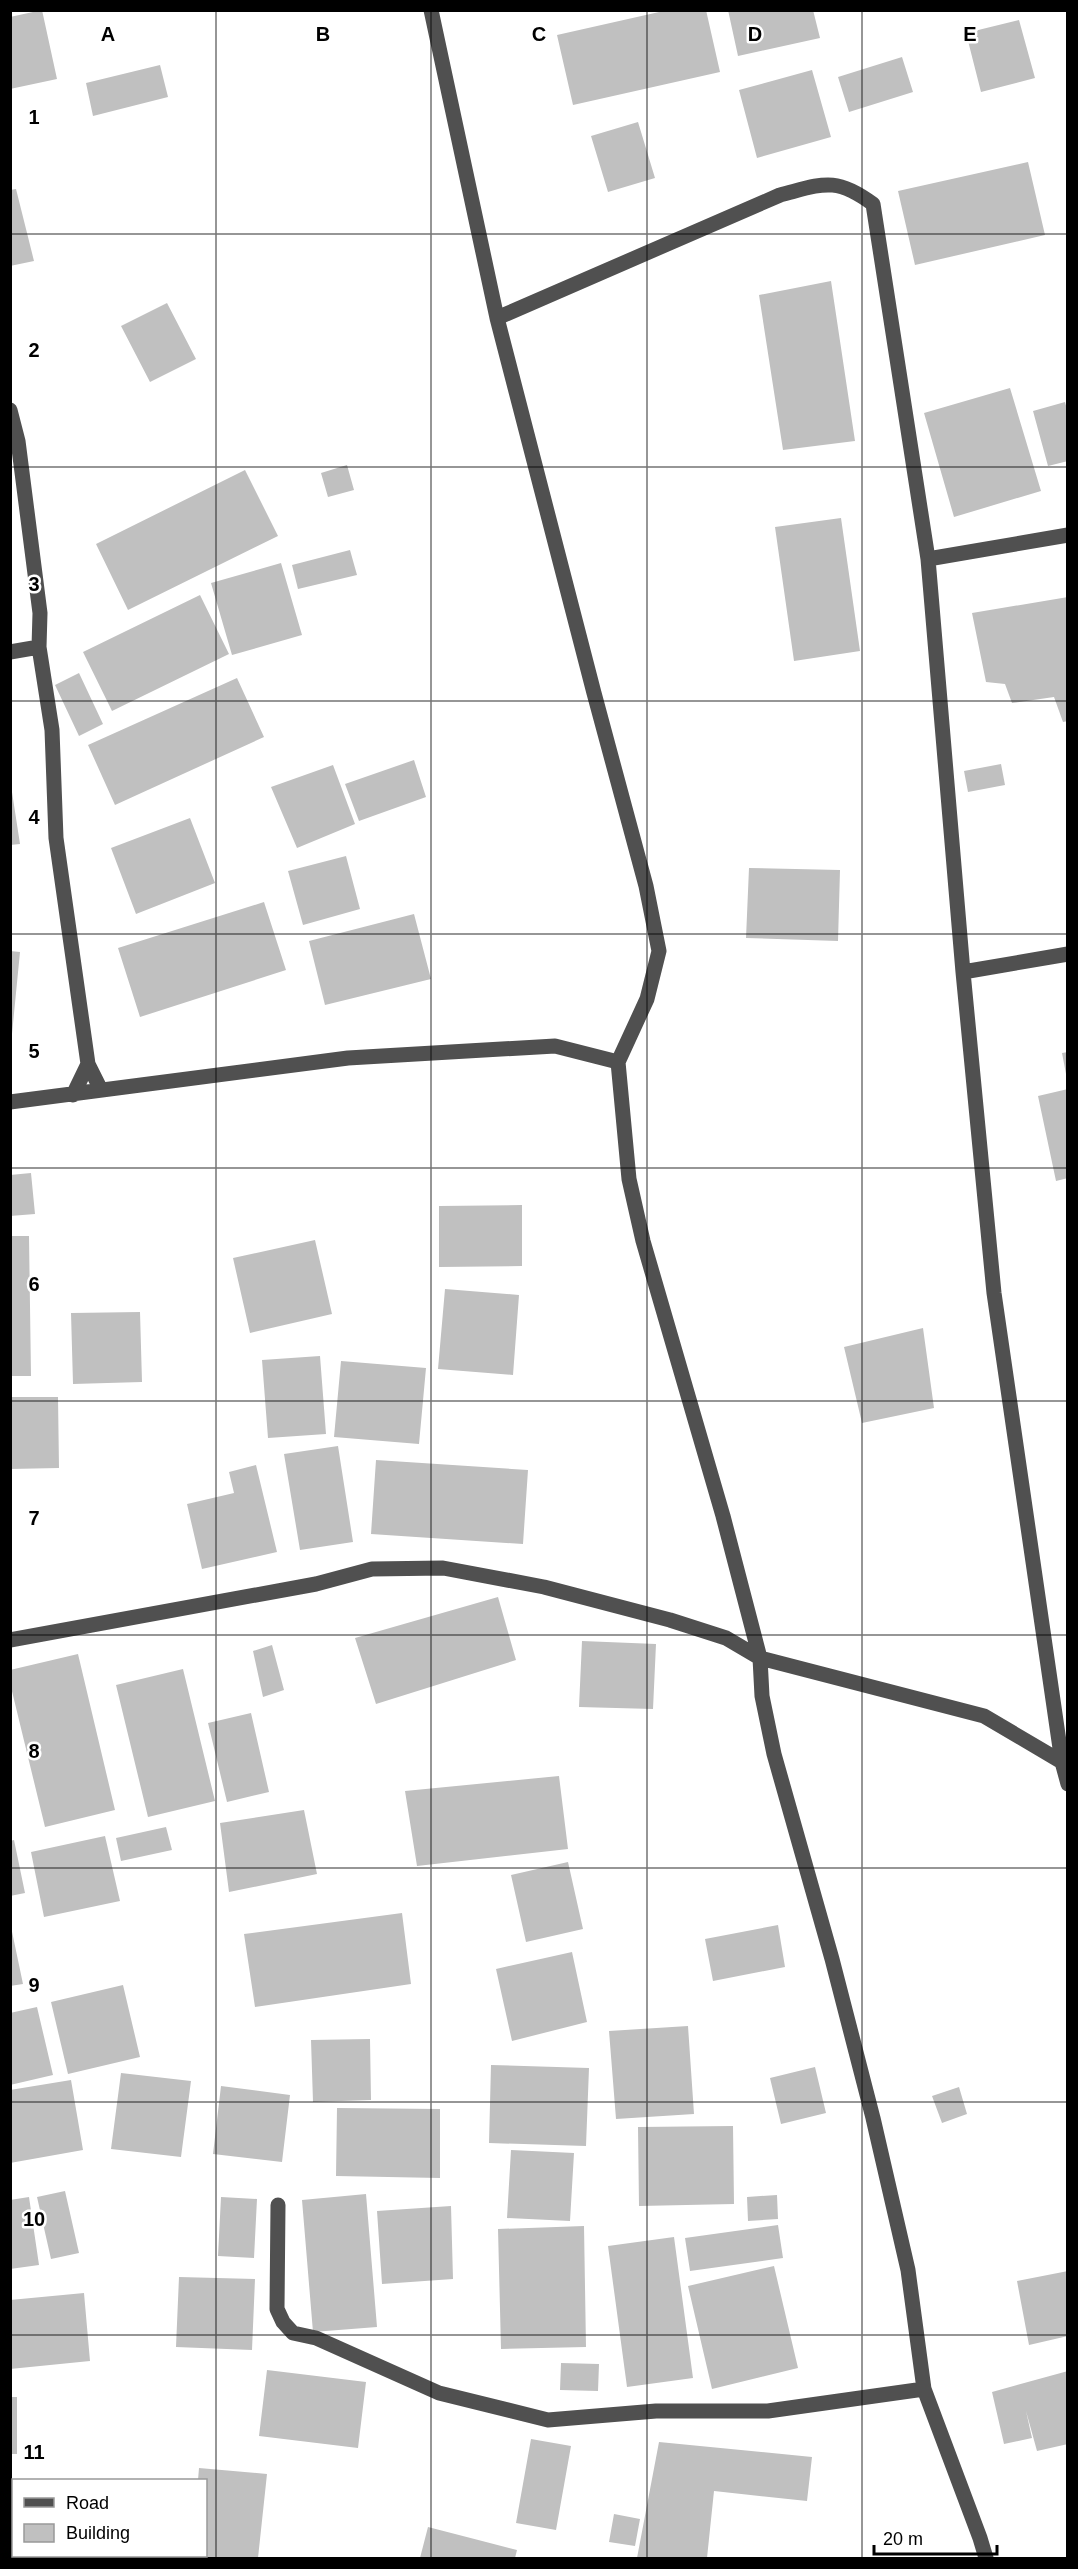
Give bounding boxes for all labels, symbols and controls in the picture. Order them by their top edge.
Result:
text: A [101,23,115,45]
text: B [316,23,330,45]
text: C [532,23,546,45]
text: D [748,23,762,45]
text: E [963,23,977,45]
text: 1 [28,106,40,128]
text: 2 [28,339,40,361]
text: 3 [28,573,40,595]
text: 4 [28,806,40,828]
text: 5 [28,1040,40,1062]
text: 6 [28,1273,40,1295]
text: 7 [28,1507,40,1529]
text: 8 [28,1740,40,1762]
text: 9 [28,1974,40,1996]
text: 10 [23,2208,45,2230]
text: 11 [23,2441,45,2463]
legend [12,2479,207,2557]
text: Road [66,2493,109,2513]
scale bar [874,2518,997,2556]
text: Building [66,2523,130,2543]
text: 20 m [883,2529,923,2549]

